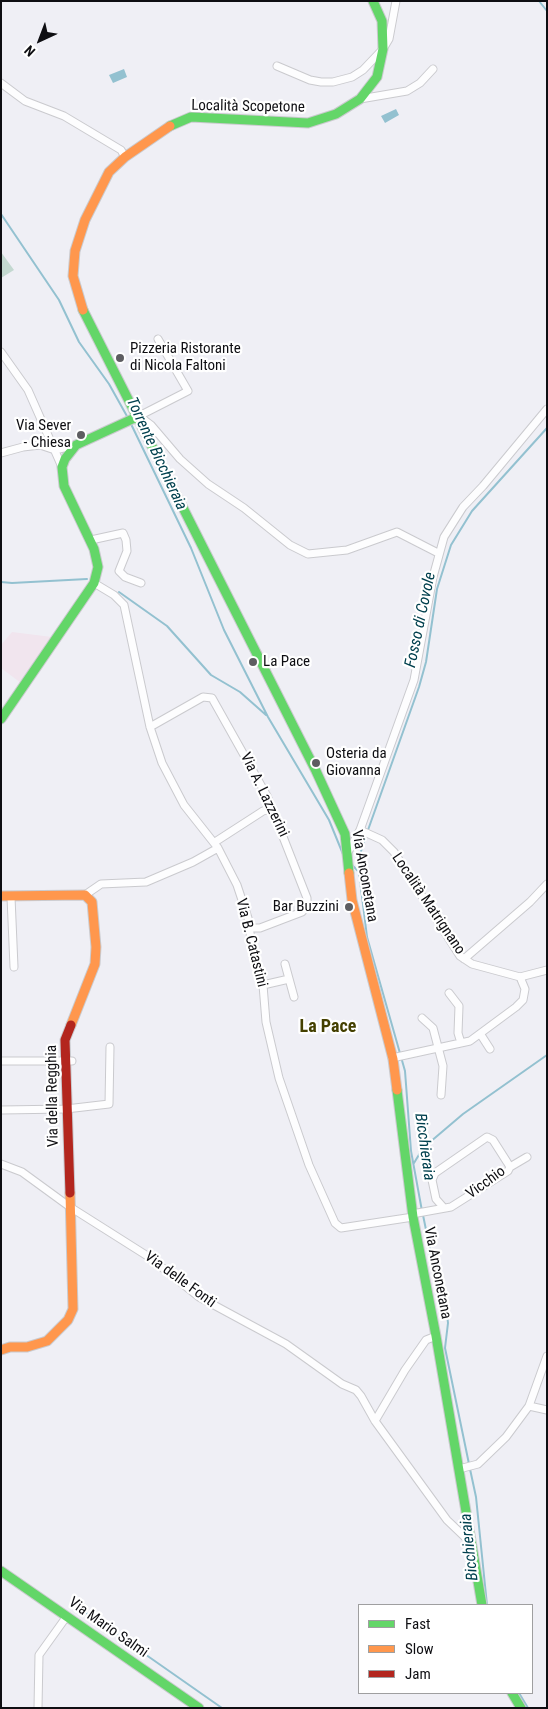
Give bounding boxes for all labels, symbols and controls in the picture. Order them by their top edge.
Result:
north arrow [15,15,65,65]
text: N [21,42,38,60]
street label: Località Scopetone [191,97,305,117]
place label: Pizzeria Ristorante di Nicola Faltoni [130,340,241,375]
marker: Pizzeria Ristorante di Nicola Faltoni [114,352,126,364]
water label: Torrente Bicchieraia [121,395,191,513]
place label: Via Sever - Chiesa [16,417,71,452]
marker: Via Sever - Chiesa [75,429,87,441]
water label: Fosso di Covole [402,570,440,670]
place label: La Pace [263,653,310,671]
marker: La Pace [247,656,259,668]
place label: Osteria da Giovanna [326,745,387,780]
street label: Via A. Lazzerini [236,750,292,840]
marker: Osteria da Giovanna [310,757,322,769]
street label: Via Anconetana [347,829,381,923]
street label: Località Matrignano [387,850,469,958]
street label: Via B. Catastini [231,897,271,989]
place label: Bar Buzzini [273,898,339,916]
marker: Bar Buzzini [343,901,355,913]
district label: La Pace [300,1016,356,1038]
street label: Via della Regghia [43,1045,63,1147]
water label: Bicchieraia [410,1112,438,1182]
street label: Vicchio [463,1163,509,1203]
street label: Via Anconetana [419,1226,455,1320]
street label: Via delle Fonti [141,1248,219,1312]
water label: Bicchieraia [457,1512,483,1582]
street label: Via Mario Salmi [65,1594,151,1662]
legend [358,1604,533,1694]
text: Fast [405,1615,430,1633]
text: Slow [405,1640,434,1658]
text: Jam [405,1665,431,1683]

